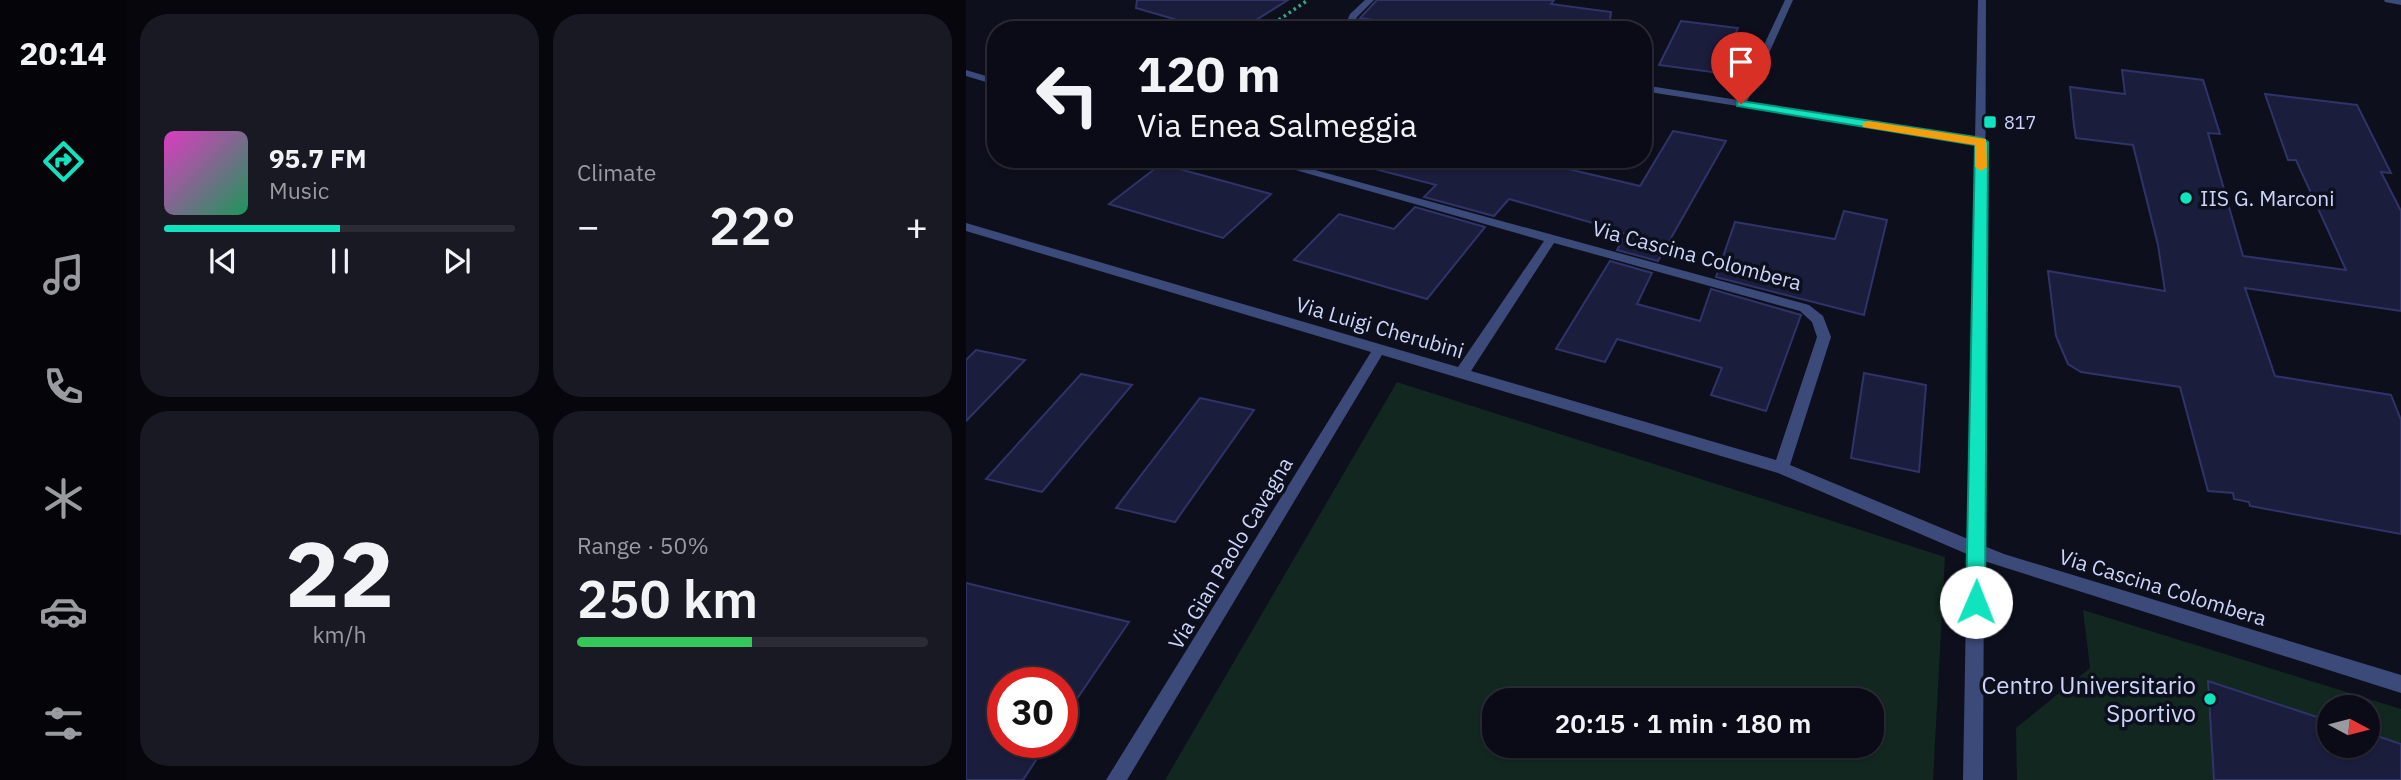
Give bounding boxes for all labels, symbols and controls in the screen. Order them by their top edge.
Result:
text: 20:14 [19,32,107,74]
pin [1711,32,1771,104]
text: 120 m [1137,42,1281,105]
icon: arrive [1722,43,1760,81]
icon: left [1022,49,1113,140]
text: Via Enea Salmeggia [1137,104,1417,146]
place label: 817 [2004,111,2036,134]
marker: 817 [1982,114,1998,130]
icon: directions [39,137,88,186]
text: 95.7 FM [269,141,367,175]
text: Climate [577,157,656,187]
text: Music [269,175,329,205]
place label: IIS G. Marconi [2200,184,2334,212]
marker: IIS G. Marconi [2178,190,2194,206]
text: 22° [709,192,796,259]
text: − [577,201,600,250]
text: + [905,201,928,250]
street label: Via Cascina Colombera [1589,214,1805,296]
icon: previous [204,242,242,280]
icon: pause [321,242,359,280]
icon: next [438,242,476,280]
icon: music [39,250,88,299]
street label: Via Luigi Cherubini [1293,290,1467,364]
icon: phone [39,362,88,411]
street label: Via Gian Paolo Cavagna [1161,452,1299,654]
icon: climate [39,474,88,523]
text: 22 [285,514,394,632]
text: Range · 50% [577,530,709,560]
street label: Via Cascina Colombera [2056,542,2270,632]
text: 250 km [577,565,758,632]
position arrow [1939,565,2013,639]
icon: car [39,587,88,636]
text: km/h [312,619,367,649]
speed limit sign: 30 [987,667,1078,758]
place label: Centro Universitario Sportivo [1981,669,2196,729]
marker: Centro Universitario Sportivo [2202,691,2218,707]
north arrow [2317,695,2380,758]
map controls [2317,695,2380,758]
icon: filters [39,699,88,748]
text: 20:15 · 1 min · 180 m [1555,706,1811,740]

